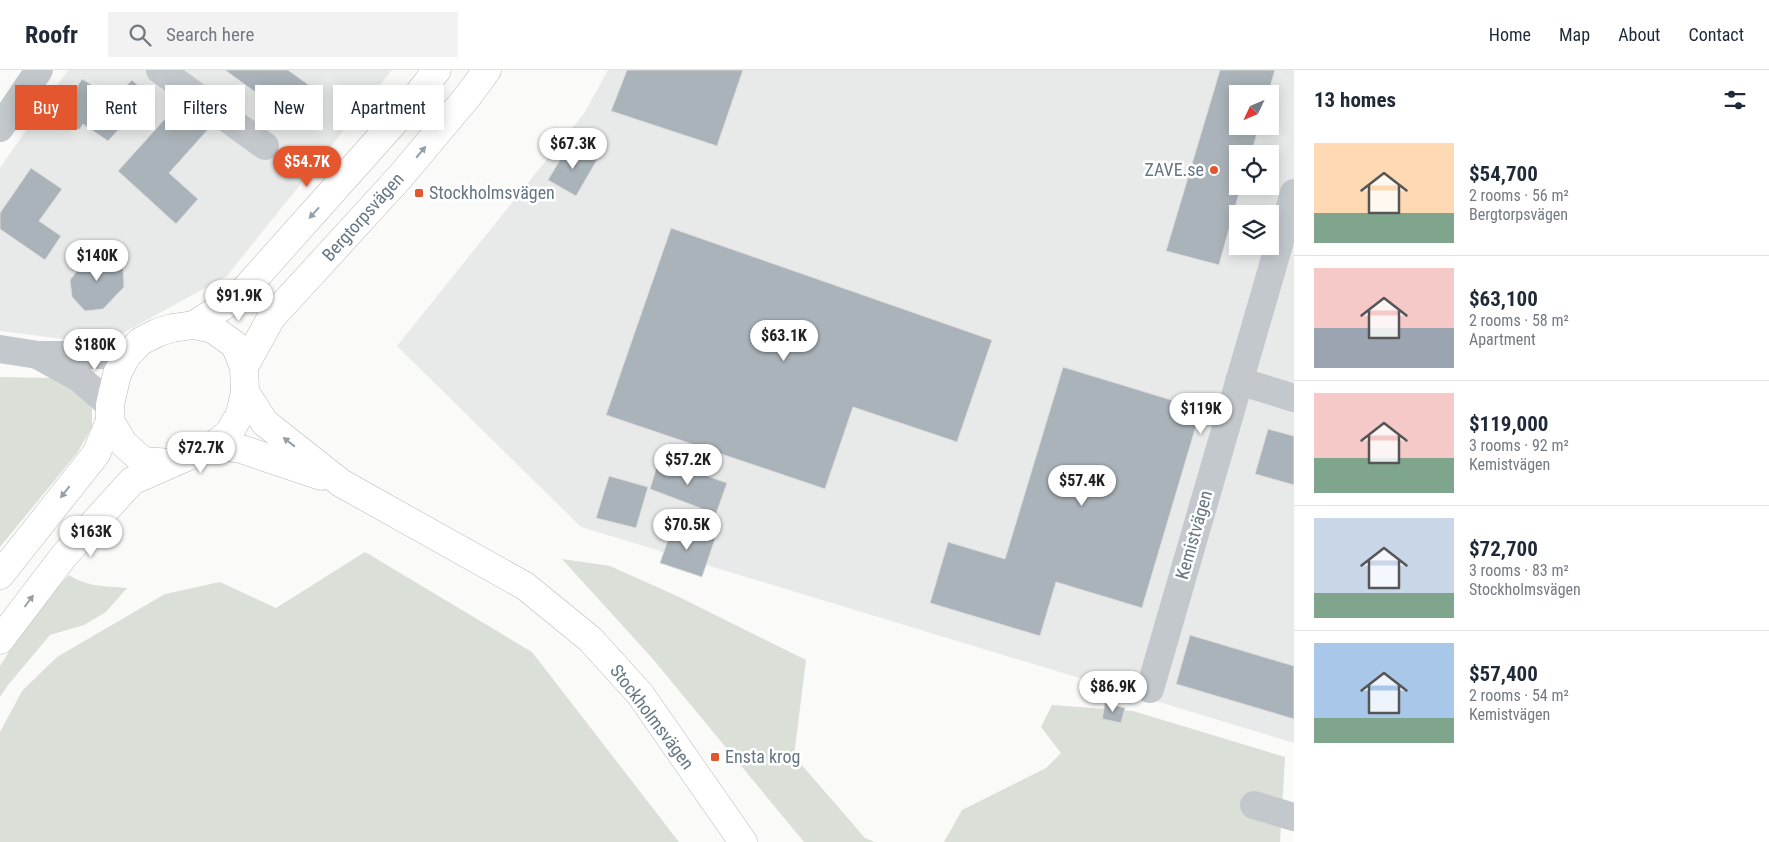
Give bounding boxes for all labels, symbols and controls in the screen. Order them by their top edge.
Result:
search box [108,12,458,57]
text: Roofr [25,21,78,49]
icon: search [126,21,154,49]
text: Search here [166,23,254,46]
text: Home [1489,24,1531,45]
text: Map [1559,24,1590,45]
text: About [1618,24,1660,45]
text: Contact [1688,24,1744,45]
chip: Buy [15,85,77,130]
chip: Rent [87,85,155,130]
chip: Filters [165,85,245,130]
chip: New [255,85,323,130]
chip: Apartment [333,85,444,130]
north arrow [1229,85,1279,135]
map controls [1229,85,1279,255]
icon: filters [1721,86,1749,114]
text: 13 homes [1314,88,1396,112]
pin: $67.3K [532,128,614,170]
text: $67.3K [550,134,596,153]
button: locate [1229,145,1279,195]
pin: $54.7K [266,146,348,188]
one-way arrow [415,146,426,158]
text: $54.7K [284,152,330,171]
place label: ZAVE.se [1144,159,1204,180]
text: $54,700 [1469,162,1538,186]
icon: home [1354,163,1414,223]
marker: ZAVE.se [1208,164,1220,176]
street label: Bergtorpsvägen [318,168,408,265]
place label: Stockholmsvägen [429,182,555,203]
text: 2 rooms · 56 m² [1469,186,1569,205]
marker: Stockholmsvägen [413,187,425,199]
button: layers [1229,205,1279,255]
text: Bergtorpsvägen [1469,205,1568,224]
one-way arrow [308,207,319,220]
pin: $140K [62,240,132,282]
text: $140K [76,246,118,265]
pin: $91.9K [198,280,280,322]
text: $91.9K [216,286,262,305]
text: $63,100 [1469,287,1538,311]
icon: home [1354,288,1414,348]
text: 2 rooms · 58 m² [1469,311,1569,330]
pin: $63.1K [743,320,825,362]
text: $63.1K [761,326,807,345]
pin: $180K [60,328,130,371]
text: Apartment [1469,330,1536,349]
text: $180K [74,335,116,354]
pin: $119K [1166,392,1236,435]
text: $119K [1180,399,1222,418]
text: $119,000 [1469,412,1548,436]
icon: home [1354,413,1414,473]
pin: $72.7K [160,432,242,474]
text: 3 rooms · 92 m² [1469,436,1569,455]
one-way arrow [282,437,296,447]
text: $72.7K [178,438,224,457]
pin: $57.2K [647,444,729,486]
text: $57.2K [665,450,711,469]
text: Kemistvägen [1469,455,1550,474]
pin: $57.4K [1041,464,1123,507]
text: $57.4K [1059,471,1105,490]
one-way arrow [60,485,71,498]
street label: Kemistvägen [1171,488,1216,582]
pin: $70.5K [646,508,728,551]
text: $70.5K [664,515,710,534]
pin: $163K [56,516,126,558]
text: $163K [70,522,112,541]
text: $72,700 [1469,537,1538,561]
icon: home [1354,538,1414,598]
text: 3 rooms · 83 m² [1469,561,1569,580]
text: Stockholmsvägen [1469,580,1581,599]
one-way arrow [24,595,35,608]
street label: Stockholmsvägen [606,660,699,773]
text: $57,400 [1469,662,1538,686]
icon: home [1354,663,1414,723]
pin: $86.9K [1072,670,1154,713]
text: $86.9K [1090,677,1136,696]
text: 2 rooms · 54 m² [1469,686,1569,705]
text: Kemistvägen [1469,705,1550,724]
place label: Ensta krog [725,746,800,767]
marker: Ensta krog [709,751,721,763]

